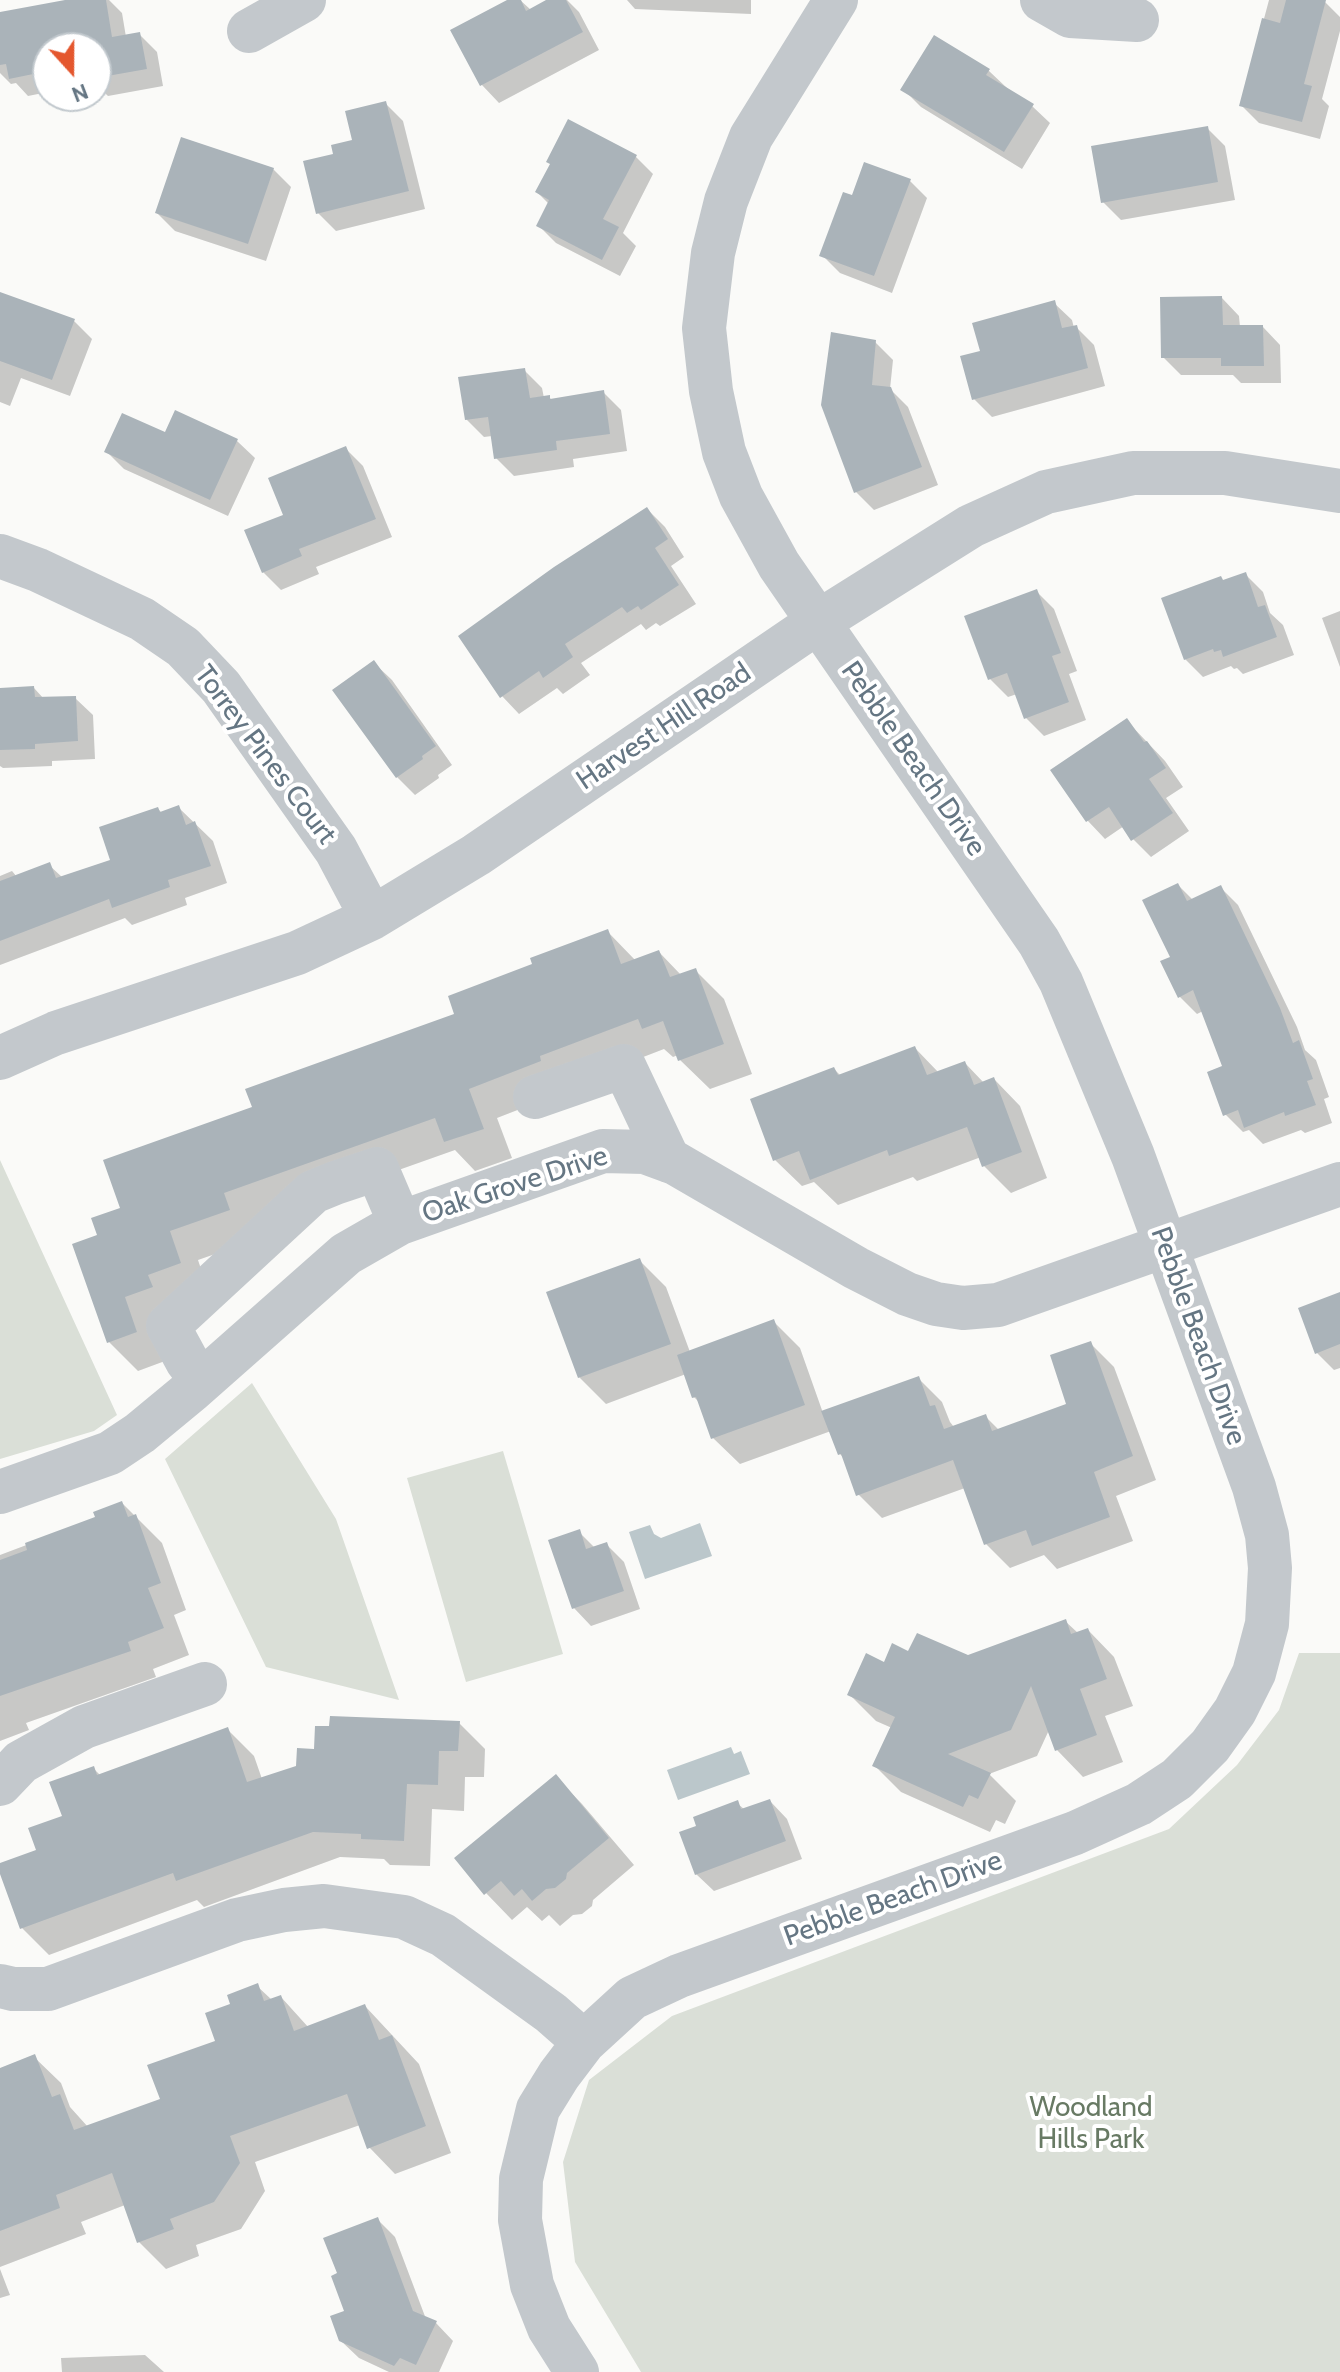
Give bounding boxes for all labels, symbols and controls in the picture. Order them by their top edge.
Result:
north arrow [32,32,112,112]
text: N [68,78,92,108]
street label: Pebble Beach Drive [833,655,993,863]
street label: Harvest Hill Road [571,656,757,798]
street label: Torrey Pines Court [187,659,343,851]
street label: Oak Grove Drive [418,1139,612,1231]
street label: Pebble Beach Drive [1143,1222,1253,1450]
street label: Pebble Beach Drive [779,1844,1007,1954]
park label: Woodland Hills Park [1030,2091,1152,2157]

